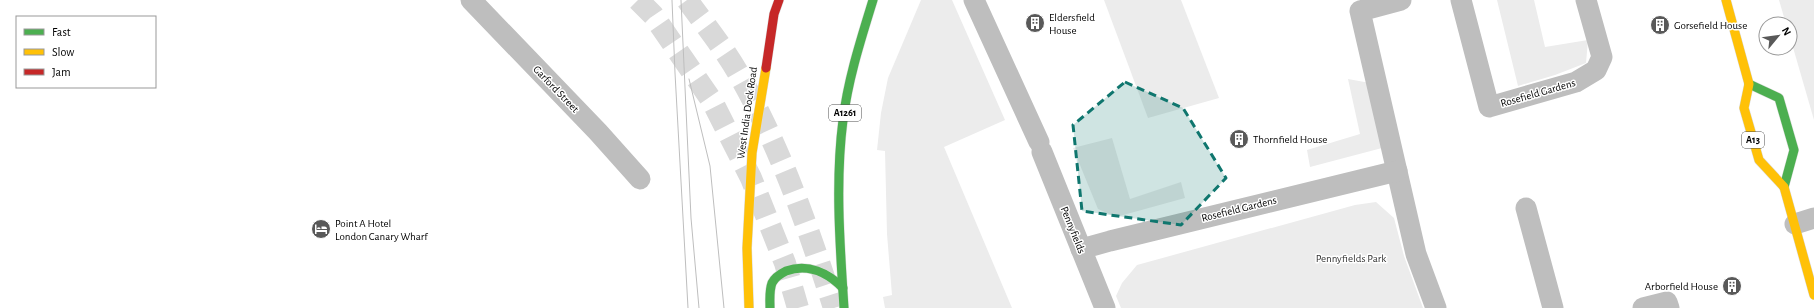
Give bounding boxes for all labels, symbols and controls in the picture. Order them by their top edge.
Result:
building icon: Eldersfield House [1024,12,1046,34]
place label: Eldersfield House [1049,12,1095,36]
building icon: Gorsefield House [1649,14,1671,36]
legend [16,16,156,88]
north arrow [1758,16,1798,56]
place label: Gorsefield House [1674,20,1747,31]
text: N [1780,25,1793,37]
text: Fast [52,26,71,38]
text: Slow [52,46,74,58]
street label: Garford Street [531,63,581,115]
text: Jam [52,66,71,78]
street label: West India Dock Road [735,66,759,160]
street label: Rosefield Gardens [1499,77,1577,109]
road number: A1261 [829,105,861,121]
building icon: Thornfield House [1228,128,1250,150]
road number: A13 [1742,132,1764,148]
place label: Thornfield House [1253,134,1327,145]
street label: Rosefield Gardens [1200,194,1278,224]
street label: Pennyfields [1059,205,1087,255]
hotel icon: Point A Hotel London Canary Wharf [310,218,332,240]
place label: Point A Hotel London Canary Wharf [335,218,428,242]
park label: Pennyfields Park [1316,253,1386,264]
building icon: Arborfield House [1721,275,1743,297]
place label: Arborfield House [1645,281,1718,292]

